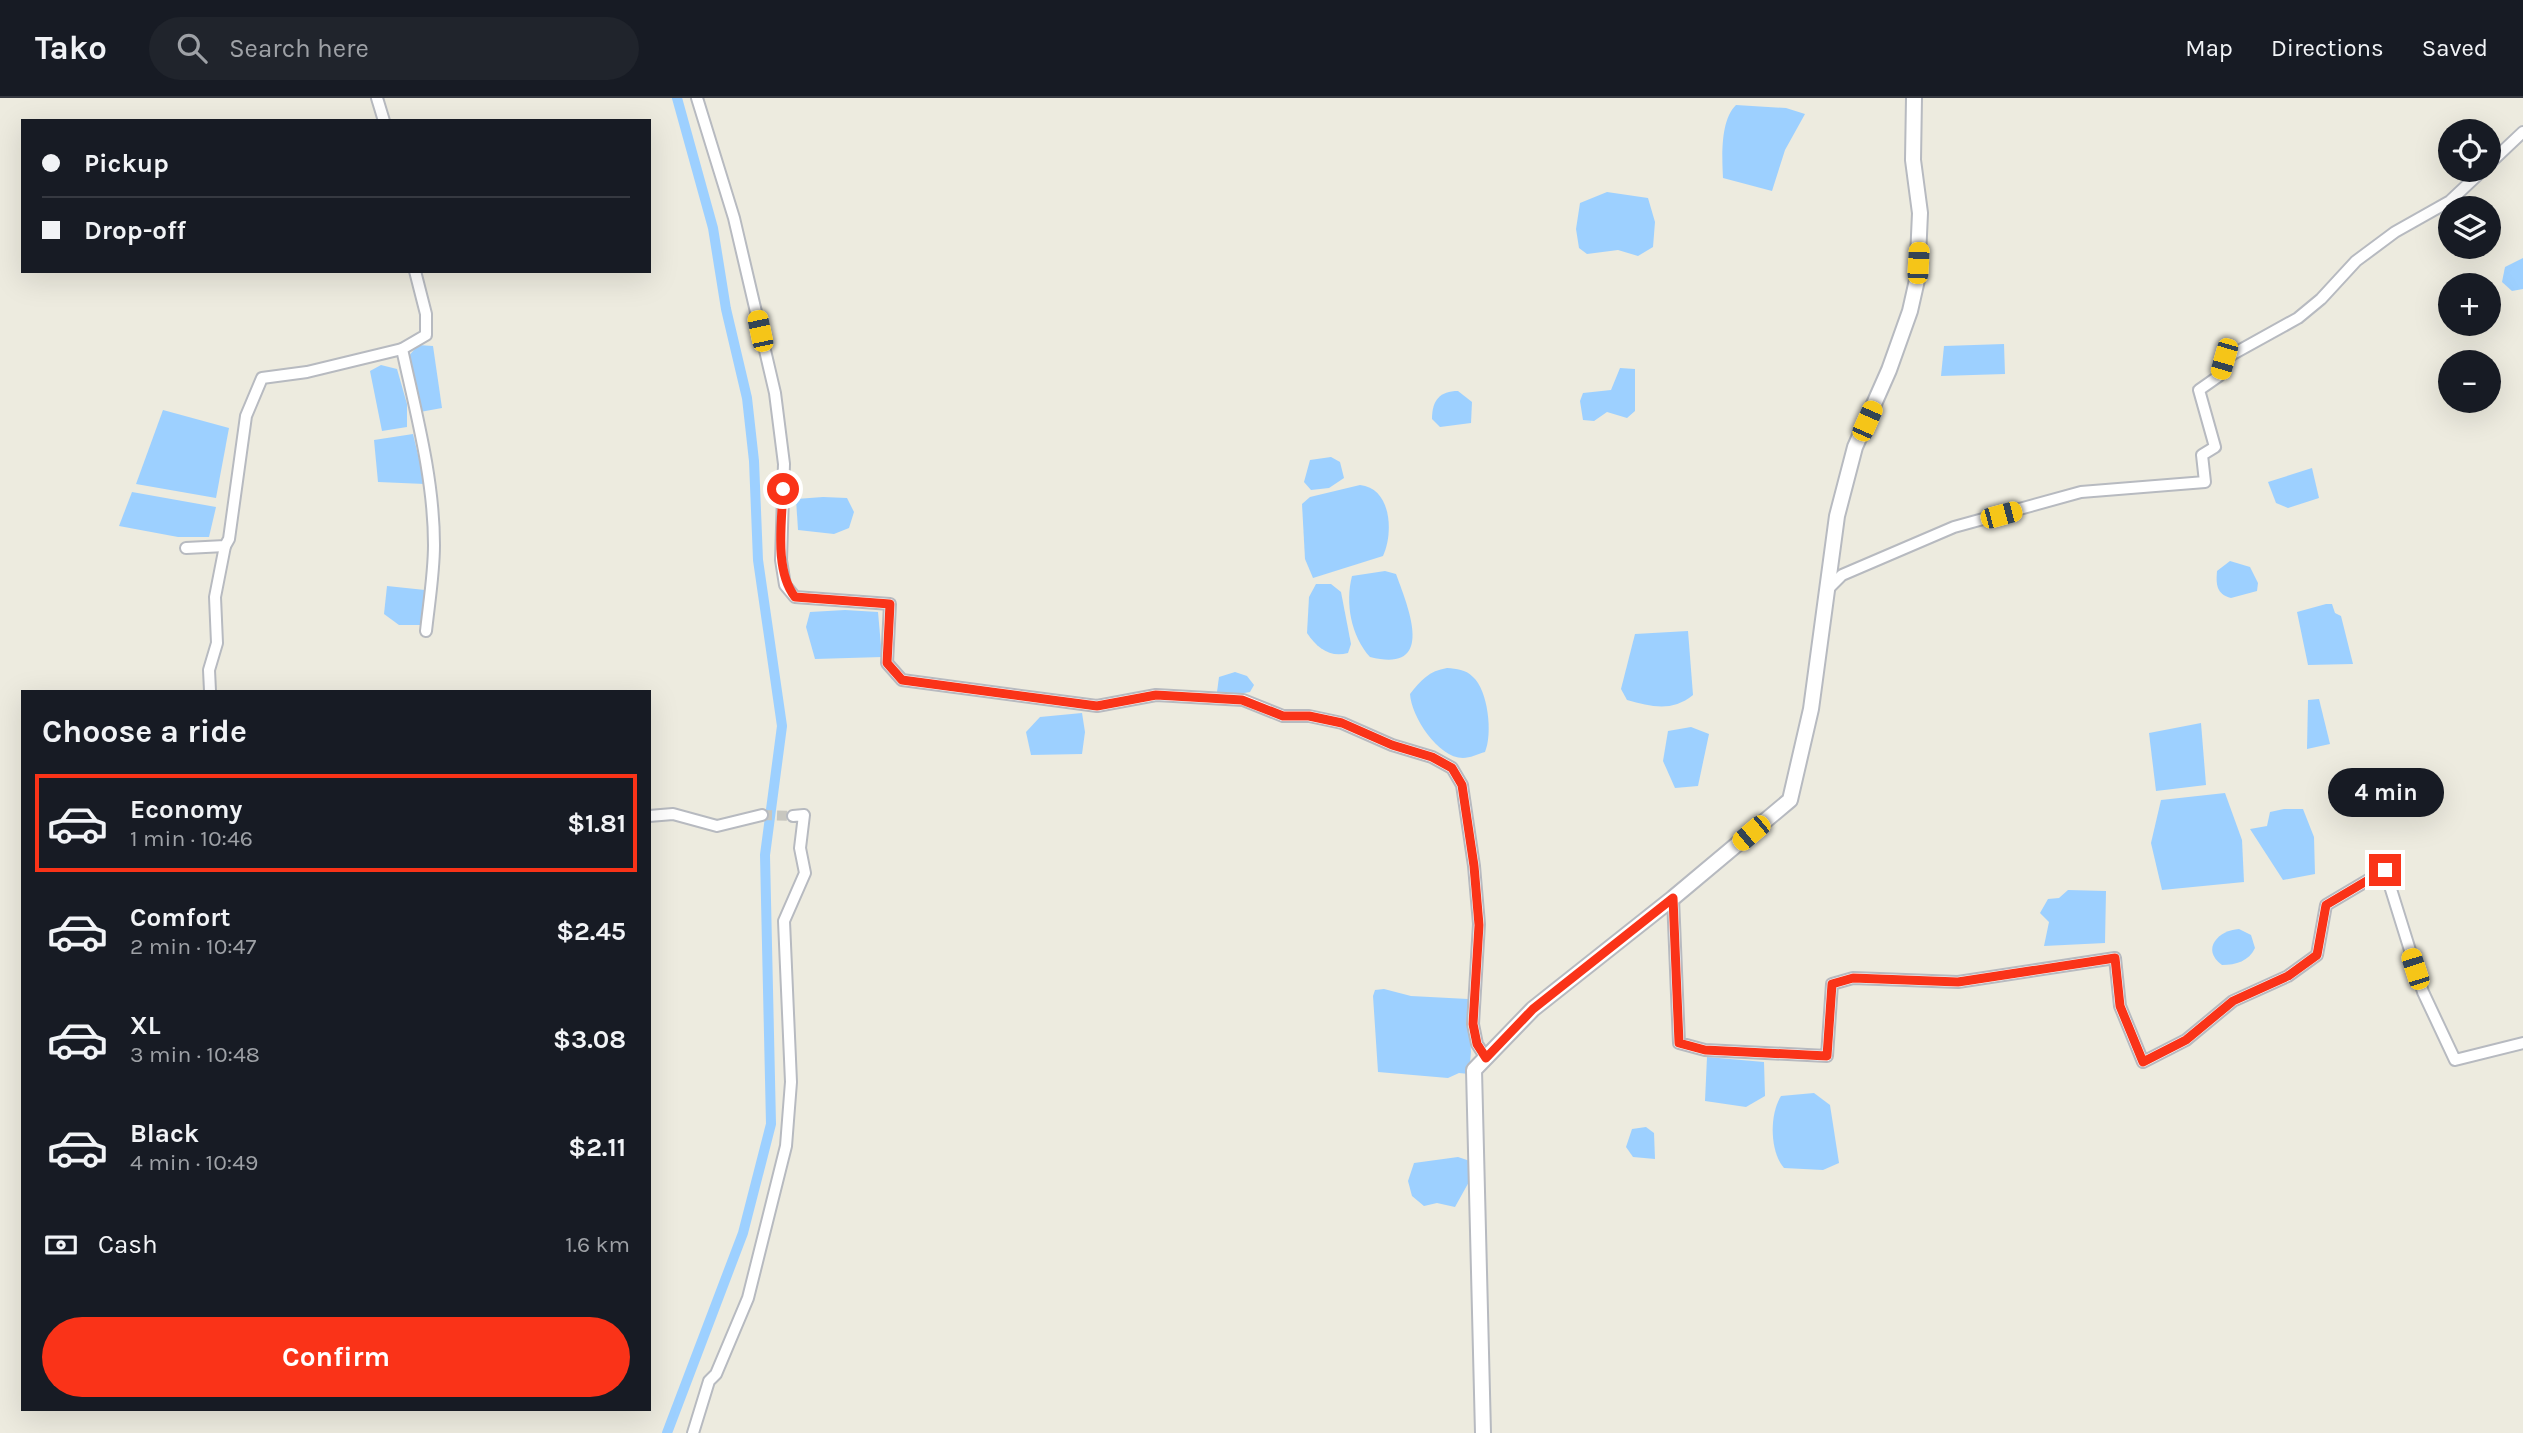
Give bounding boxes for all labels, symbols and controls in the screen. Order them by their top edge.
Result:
search box [149,17,639,80]
text: Tako [35,29,107,67]
icon: search [173,29,211,67]
text: Search here [229,33,369,64]
text: Map [2185,34,2233,62]
text: Directions [2271,34,2384,62]
text: Saved [2422,34,2488,62]
map controls [2438,119,2501,413]
button: locate [2438,119,2501,182]
text: Pickup [84,148,169,179]
button: layers [2438,196,2501,259]
text: Drop-off [84,215,186,246]
car [1907,241,1930,285]
button: + [2438,273,2501,336]
car [746,308,775,354]
car [2209,336,2240,382]
button: − [2438,350,2501,413]
car [1849,398,1886,444]
route start [767,473,799,505]
car [1978,499,2025,531]
text: Choose a ride [42,713,247,750]
callout: 4 min [2327,768,2443,818]
text: 4 min [2354,779,2418,806]
icon: car [46,792,109,855]
text: Economy [130,794,242,825]
text: $1.81 [567,808,626,839]
car [1729,811,1774,855]
text: 1 min · 10:46 [130,825,253,852]
route end [2369,854,2401,886]
icon: car [46,900,109,963]
text: Comfort [130,902,231,933]
text: $2.45 [556,916,626,947]
text: 2 min · 10:47 [130,933,256,960]
car [2399,946,2432,992]
icon: car [46,1008,109,1071]
text: XL [130,1010,161,1041]
text: $3.08 [553,1024,626,1055]
text: 3 min · 10:48 [130,1041,260,1068]
icon: car [46,1116,109,1179]
text: Black [130,1118,199,1149]
text: $2.11 [568,1132,626,1163]
text: 4 min · 10:49 [130,1149,258,1176]
icon: cash [42,1226,80,1264]
text: Cash [98,1229,158,1260]
text: 1.6 km [565,1231,630,1258]
button: Confirm [42,1317,630,1397]

